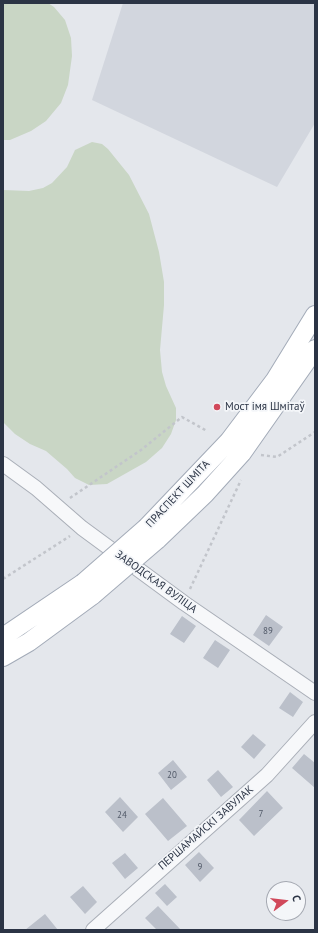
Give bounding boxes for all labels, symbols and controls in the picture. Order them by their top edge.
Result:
place label: Мост імя Шмітаў [225,400,305,414]
marker: Мост імя Шмітаў [212,402,222,412]
street label: ПРАСПЕКТ ШМІТА [143,458,213,530]
street label: ЗАВОДСКАЯ ВУЛІЦА [113,548,199,616]
house number: 89 [263,626,273,636]
house number: 20 [167,770,177,780]
street label: ПЕРШАМАЙСКІ ЗАВУЛАК [156,783,256,873]
house number: 7 [259,809,263,819]
house number: 24 [117,810,127,820]
house number: 9 [198,862,202,872]
north arrow [266,881,306,921]
text: С [289,893,304,903]

